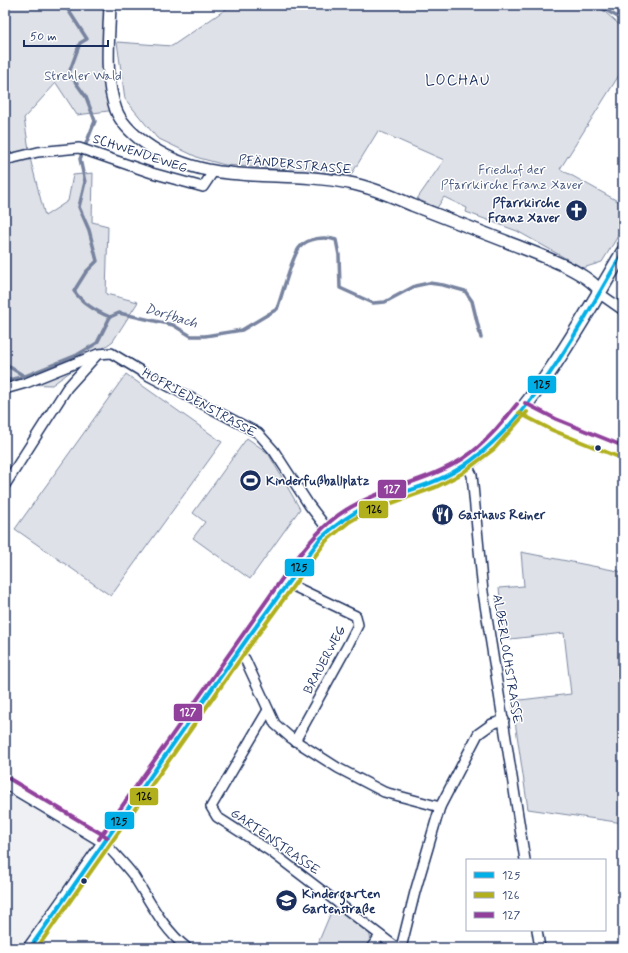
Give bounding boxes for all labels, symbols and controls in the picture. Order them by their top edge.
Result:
scale bar [24,22,108,48]
text: 50 m [30,29,57,45]
park label: Strehler Wald [44,68,122,85]
district label: LOCHAU [425,71,491,91]
street label: SCHWENDEWEG [91,131,190,177]
street label: PFÄNDERSTRASSE [238,152,352,178]
park label: Friedhof der Pfarrkirche Franz Xaver [441,162,584,194]
place label: Pfarrkirche Franz Xaver [488,195,561,227]
church icon: Pfarrkirche Franz Xaver [563,197,589,223]
water label: Dorfbach [142,299,200,333]
street label: HOFRIEDENSTRASSE [139,365,259,441]
line badge: 125 [527,375,557,394]
text: 125 [534,378,550,392]
unlabelled marker [593,443,603,453]
sports icon: Kinderfußballplatz [237,468,263,494]
place label: Kinderfußballplatz [266,473,370,490]
line badge: 127 [377,479,407,499]
text: 127 [384,483,401,497]
line badge: 126 [358,500,389,519]
restaurant icon: Gasthaus Reiner [430,502,456,528]
text: 126 [366,503,382,517]
place label: Gasthaus Reiner [458,507,546,524]
line badge: 125 [284,558,315,577]
text: 125 [291,561,307,575]
street label: ALBERLOCHSTRASSE [488,593,526,725]
street label: BRAUERWEG [300,623,350,697]
line badge: 127 [173,703,203,722]
text: 127 [180,706,197,720]
line badge: 126 [129,787,159,806]
text: 126 [136,790,152,804]
street label: GARTENSTRASSE [227,805,323,879]
line badge: 125 [104,811,135,830]
text: 125 [111,815,127,829]
legend [466,859,606,931]
text: 125 [502,868,521,884]
unlabelled marker [79,876,89,886]
place label: Kindergarten Gartenstraße [302,886,381,918]
school or university icon: Kindergarten Gartenstraße [274,888,300,914]
text: 126 [502,888,520,904]
text: 127 [502,908,521,924]

